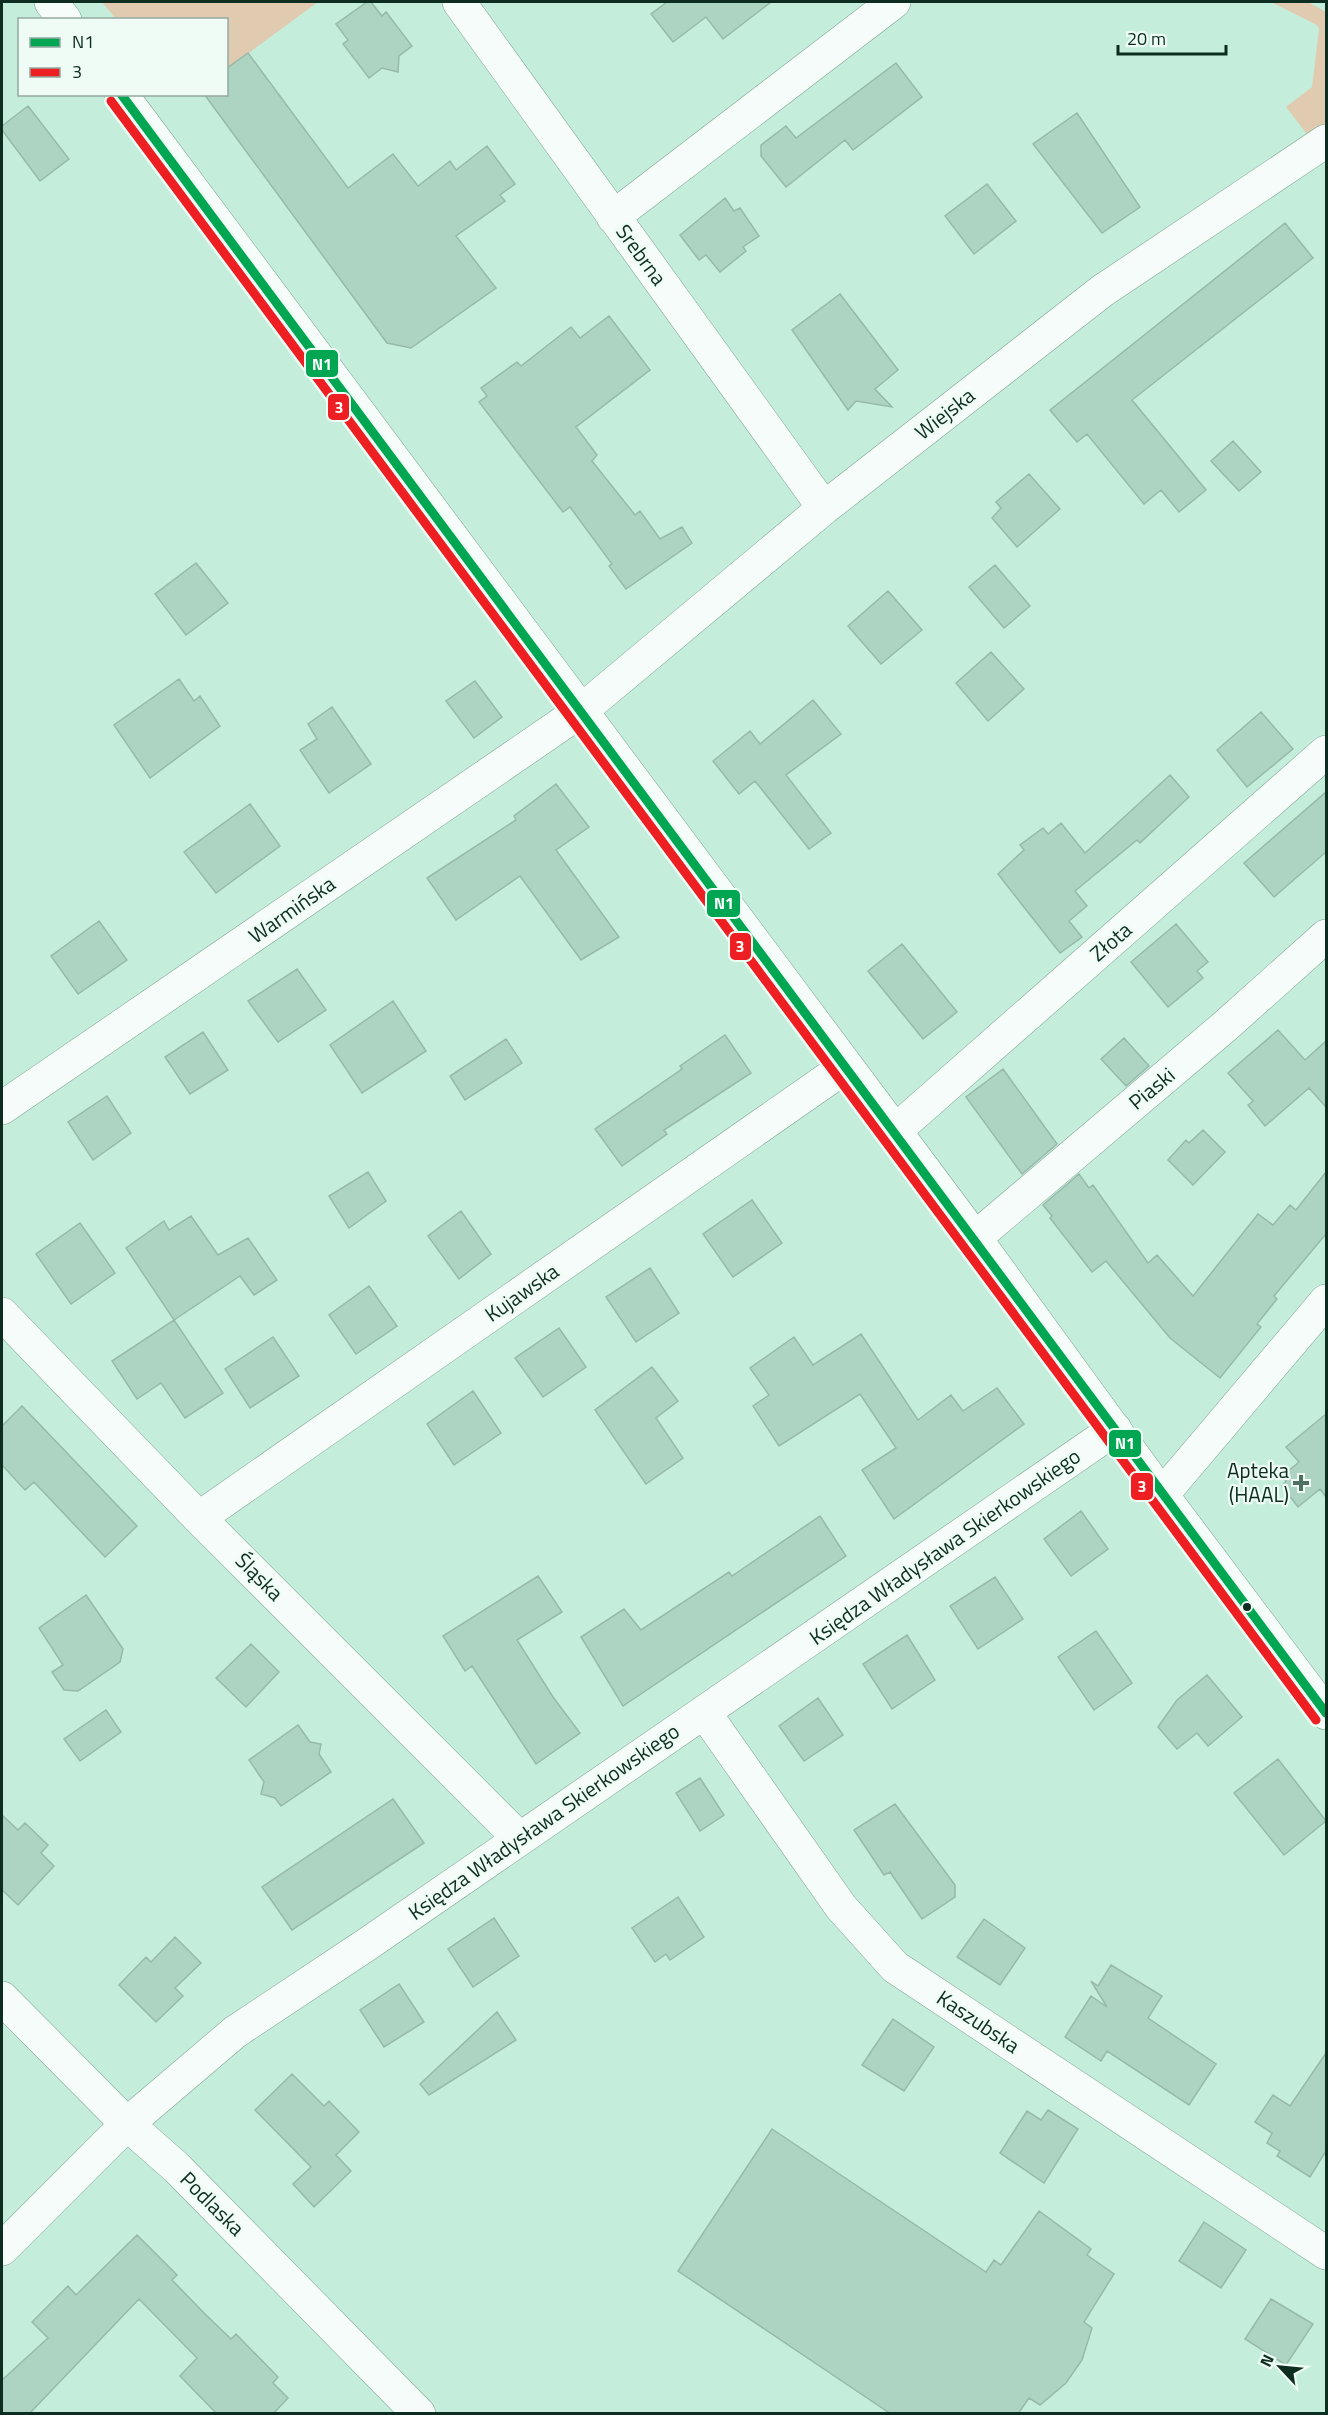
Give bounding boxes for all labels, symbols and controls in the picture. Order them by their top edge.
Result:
legend [18,18,228,96]
scale bar [1118,18,1226,56]
text: 20 m [1127,25,1166,52]
text: N1 [72,28,94,55]
text: 3 [72,58,82,85]
street label: Srebrna [609,217,675,292]
line badge: N1 [305,349,339,378]
text: N1 [312,352,332,376]
street label: Wiejska [907,379,982,447]
line badge: 3 [327,393,350,421]
text: 3 [335,395,343,419]
street label: Warmińska [241,867,342,951]
line badge: N1 [706,889,741,918]
text: N1 [714,891,734,915]
street label: Złota [1082,914,1139,969]
line badge: 3 [729,932,752,961]
text: 3 [736,934,744,958]
street label: Piaski [1121,1059,1182,1117]
street label: Kujawska [478,1255,565,1329]
line badge: N1 [1108,1429,1142,1458]
text: N1 [1115,1431,1135,1455]
street label: Księdza Władysława Skierkowskiego [802,1440,1087,1652]
place label: Apteka (HAAL) [1227,1454,1289,1510]
line badge: 3 [1130,1472,1154,1501]
text: 3 [1138,1474,1146,1498]
marker: Apteka (HAAL) [1294,1476,1308,1490]
street label: Śląska [228,1545,292,1608]
unlabelled marker [1241,1601,1253,1613]
street label: Księdza Władysława Skierkowskiego [401,1715,686,1927]
street label: Kaszubska [931,1982,1027,2061]
street label: Podlaska [173,2164,253,2243]
north arrow [1250,2337,1310,2397]
text: N [1253,2350,1280,2371]

